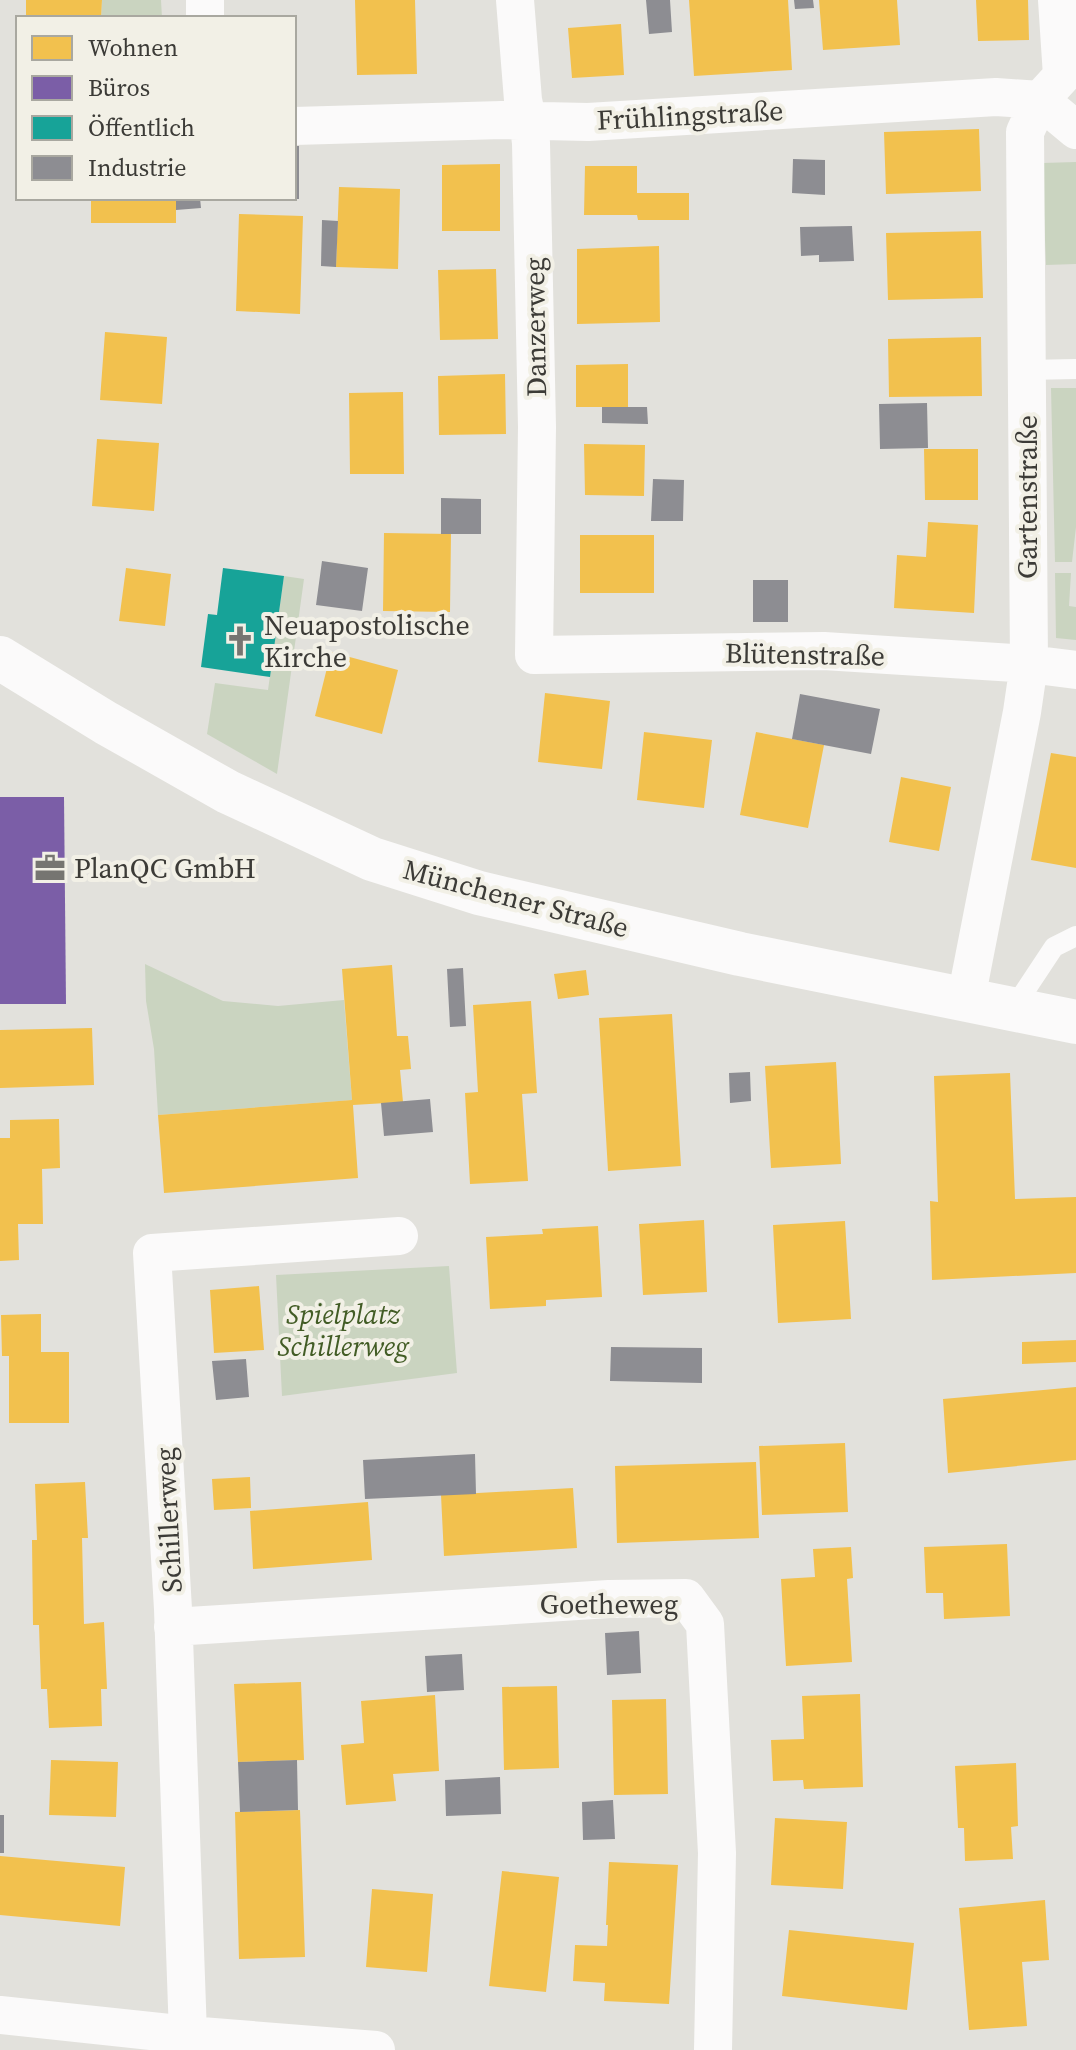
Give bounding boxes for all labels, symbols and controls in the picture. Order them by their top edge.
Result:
legend [16,16,296,200]
text: Wohnen [88,31,178,64]
text: Büros [88,71,150,104]
street label: Frühlingstraße [596,91,784,139]
text: Öffentlich [88,111,195,144]
text: Industrie [88,151,187,184]
street label: Danzerweg [515,257,555,397]
street label: Gartenstraße [1008,415,1046,579]
place label: Neuapostolische Kirche [264,606,470,676]
church icon: Neuapostolische Kirche [223,624,257,658]
street label: Blütenstraße [725,634,885,674]
place label: PlanQC GmbH [74,849,256,887]
street label: Münchener Straße [399,850,633,946]
office icon: PlanQC GmbH [33,851,67,885]
park label: Spielplatz Schillerweg [277,1295,410,1365]
street label: Schillerweg [145,1446,191,1594]
street label: Goetheweg [540,1585,678,1623]

